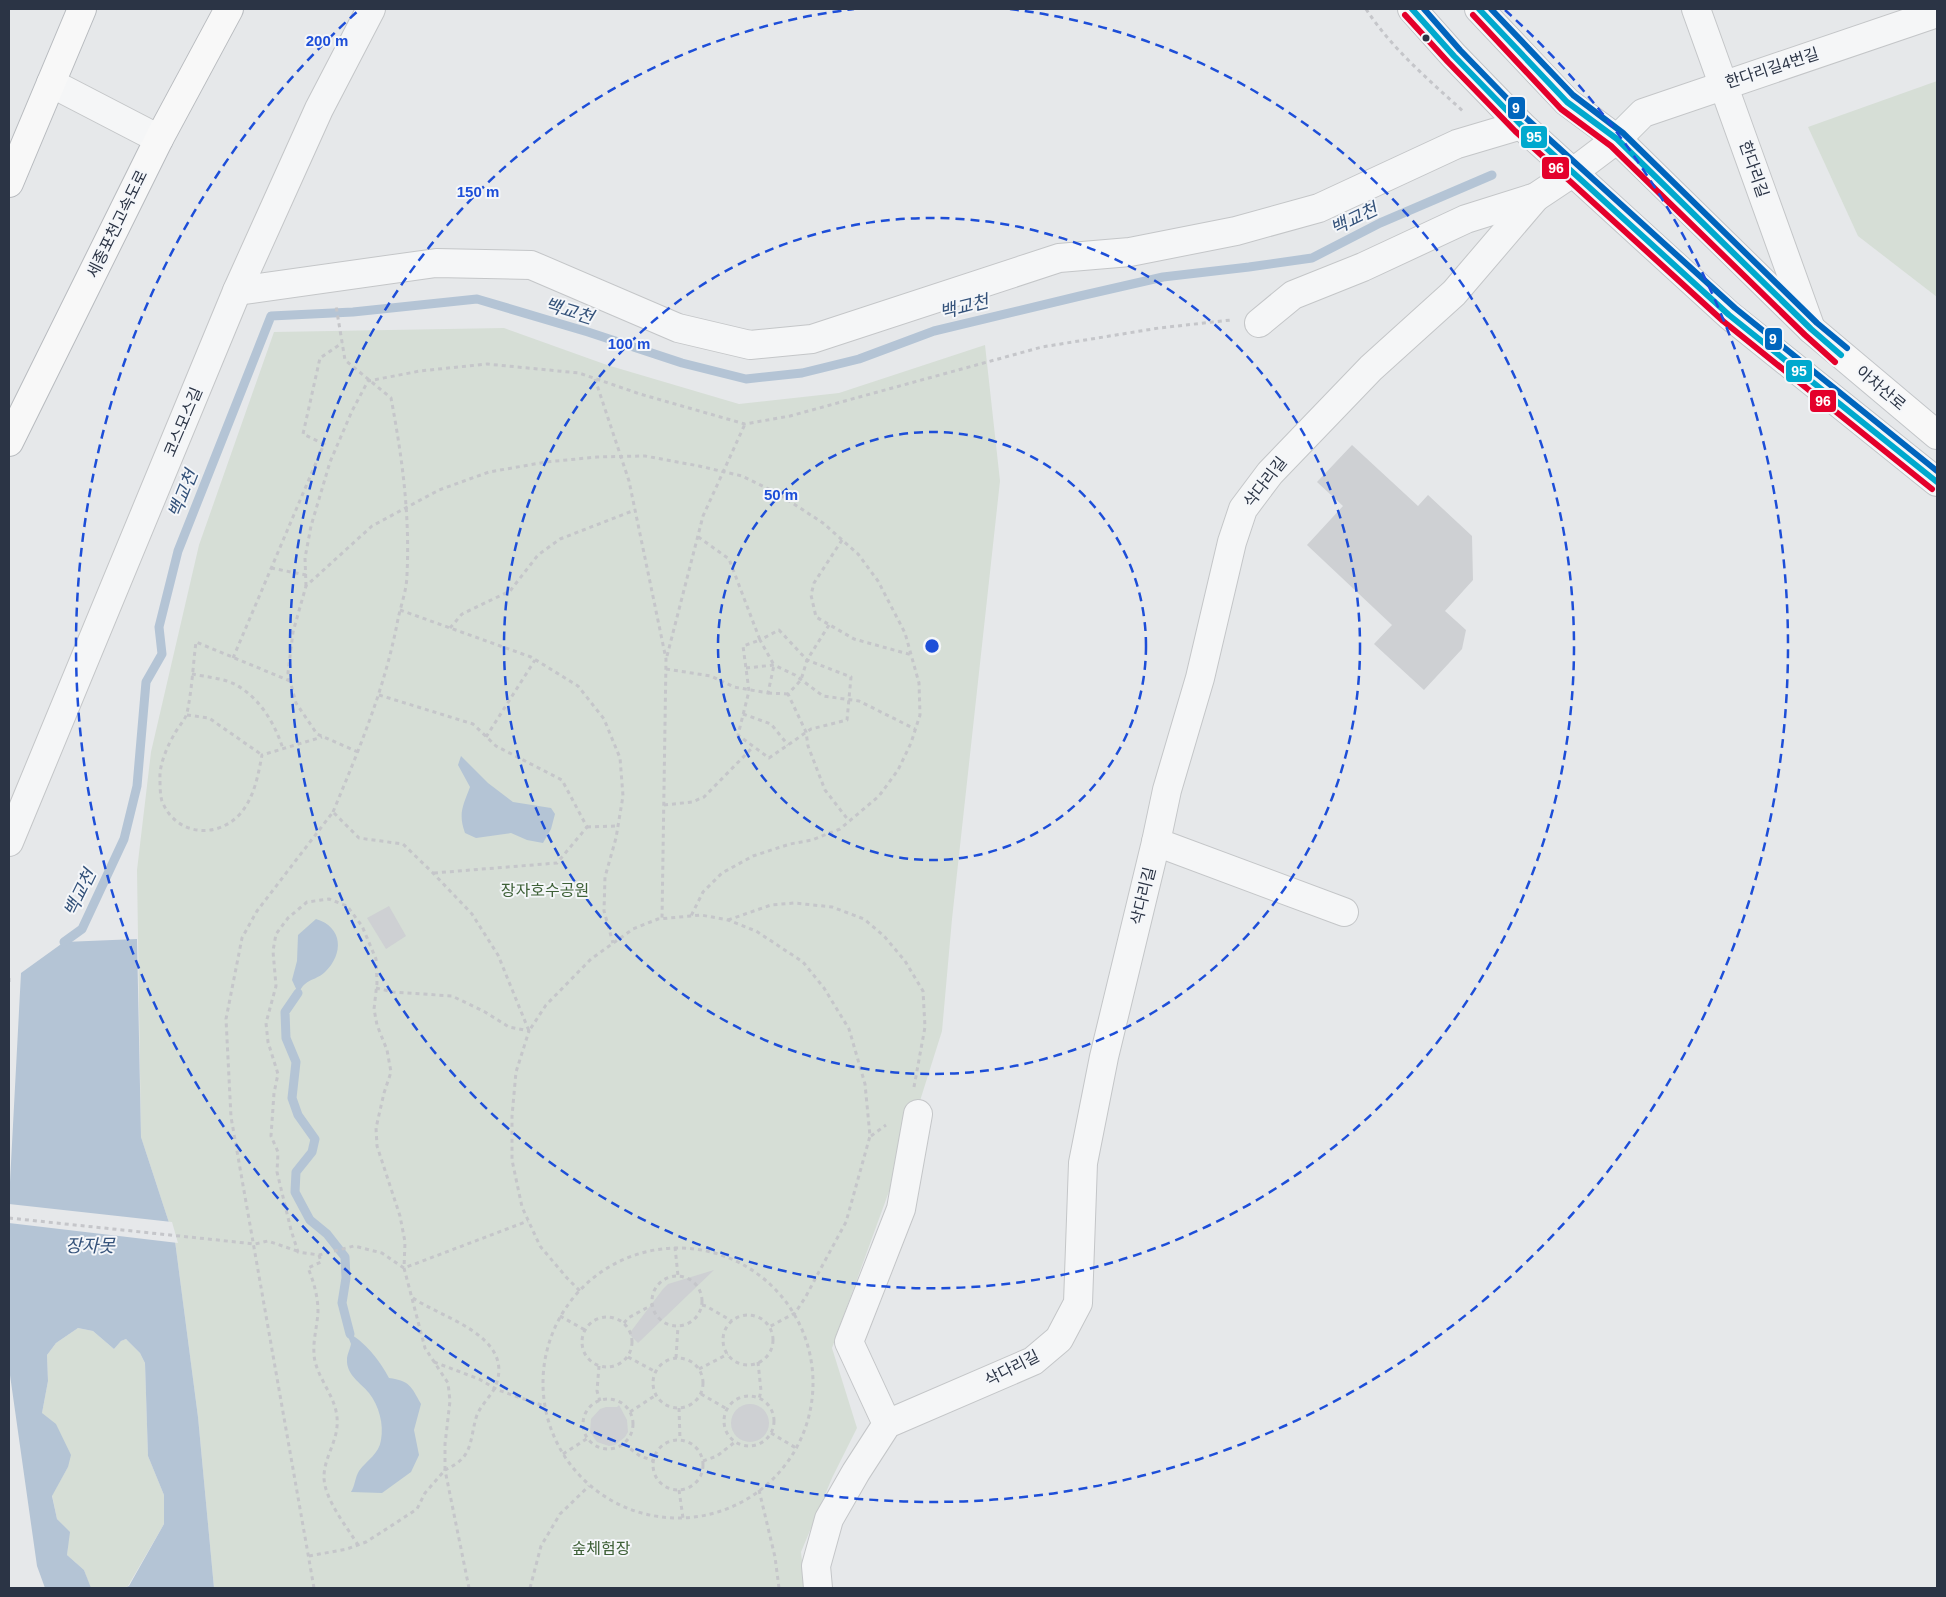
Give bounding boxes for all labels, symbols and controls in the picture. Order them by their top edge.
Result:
text: 200 m [306,32,348,49]
unlabelled marker [1421,33,1431,43]
street label: 한다리길4번길 [1723,45,1821,91]
line badge: 9 [1507,96,1526,120]
text: 9 [1512,100,1520,116]
line badge: 95 [1520,125,1548,149]
text: 95 [1526,129,1542,145]
street label: 한다리길 [1736,138,1772,200]
line badge: 96 [1541,156,1570,180]
text: 96 [1548,160,1564,176]
street label: 세종포천고속도로 [84,167,151,281]
text: 150 m [457,183,499,200]
water label: 백교천 [1327,198,1383,239]
water label: 백교천 [937,291,993,323]
water label: 백교천 [542,294,598,329]
line badge: 9 [1764,327,1783,351]
text: 9 [1769,331,1777,347]
text: 100 m [608,335,650,352]
line badge: 95 [1785,359,1813,383]
text: 95 [1791,363,1807,379]
street label: 아차산로 [1853,363,1909,414]
street label: 코스모스길 [161,385,205,459]
line badge: 96 [1809,389,1837,413]
text: 96 [1815,393,1831,409]
street label: 삭다리길 [1240,454,1290,510]
water label: 백교천 [164,465,202,521]
text: 50 m [764,486,798,503]
centre of rings [923,637,941,655]
water label: 백교천 [60,864,101,920]
street label: 삭다리길 [1128,865,1158,927]
park label: 장자호수공원 [501,882,589,899]
water label: 장자못 [65,1236,116,1256]
street label: 삭다리길 [982,1347,1042,1389]
park label: 숲체험장 [572,1540,631,1557]

